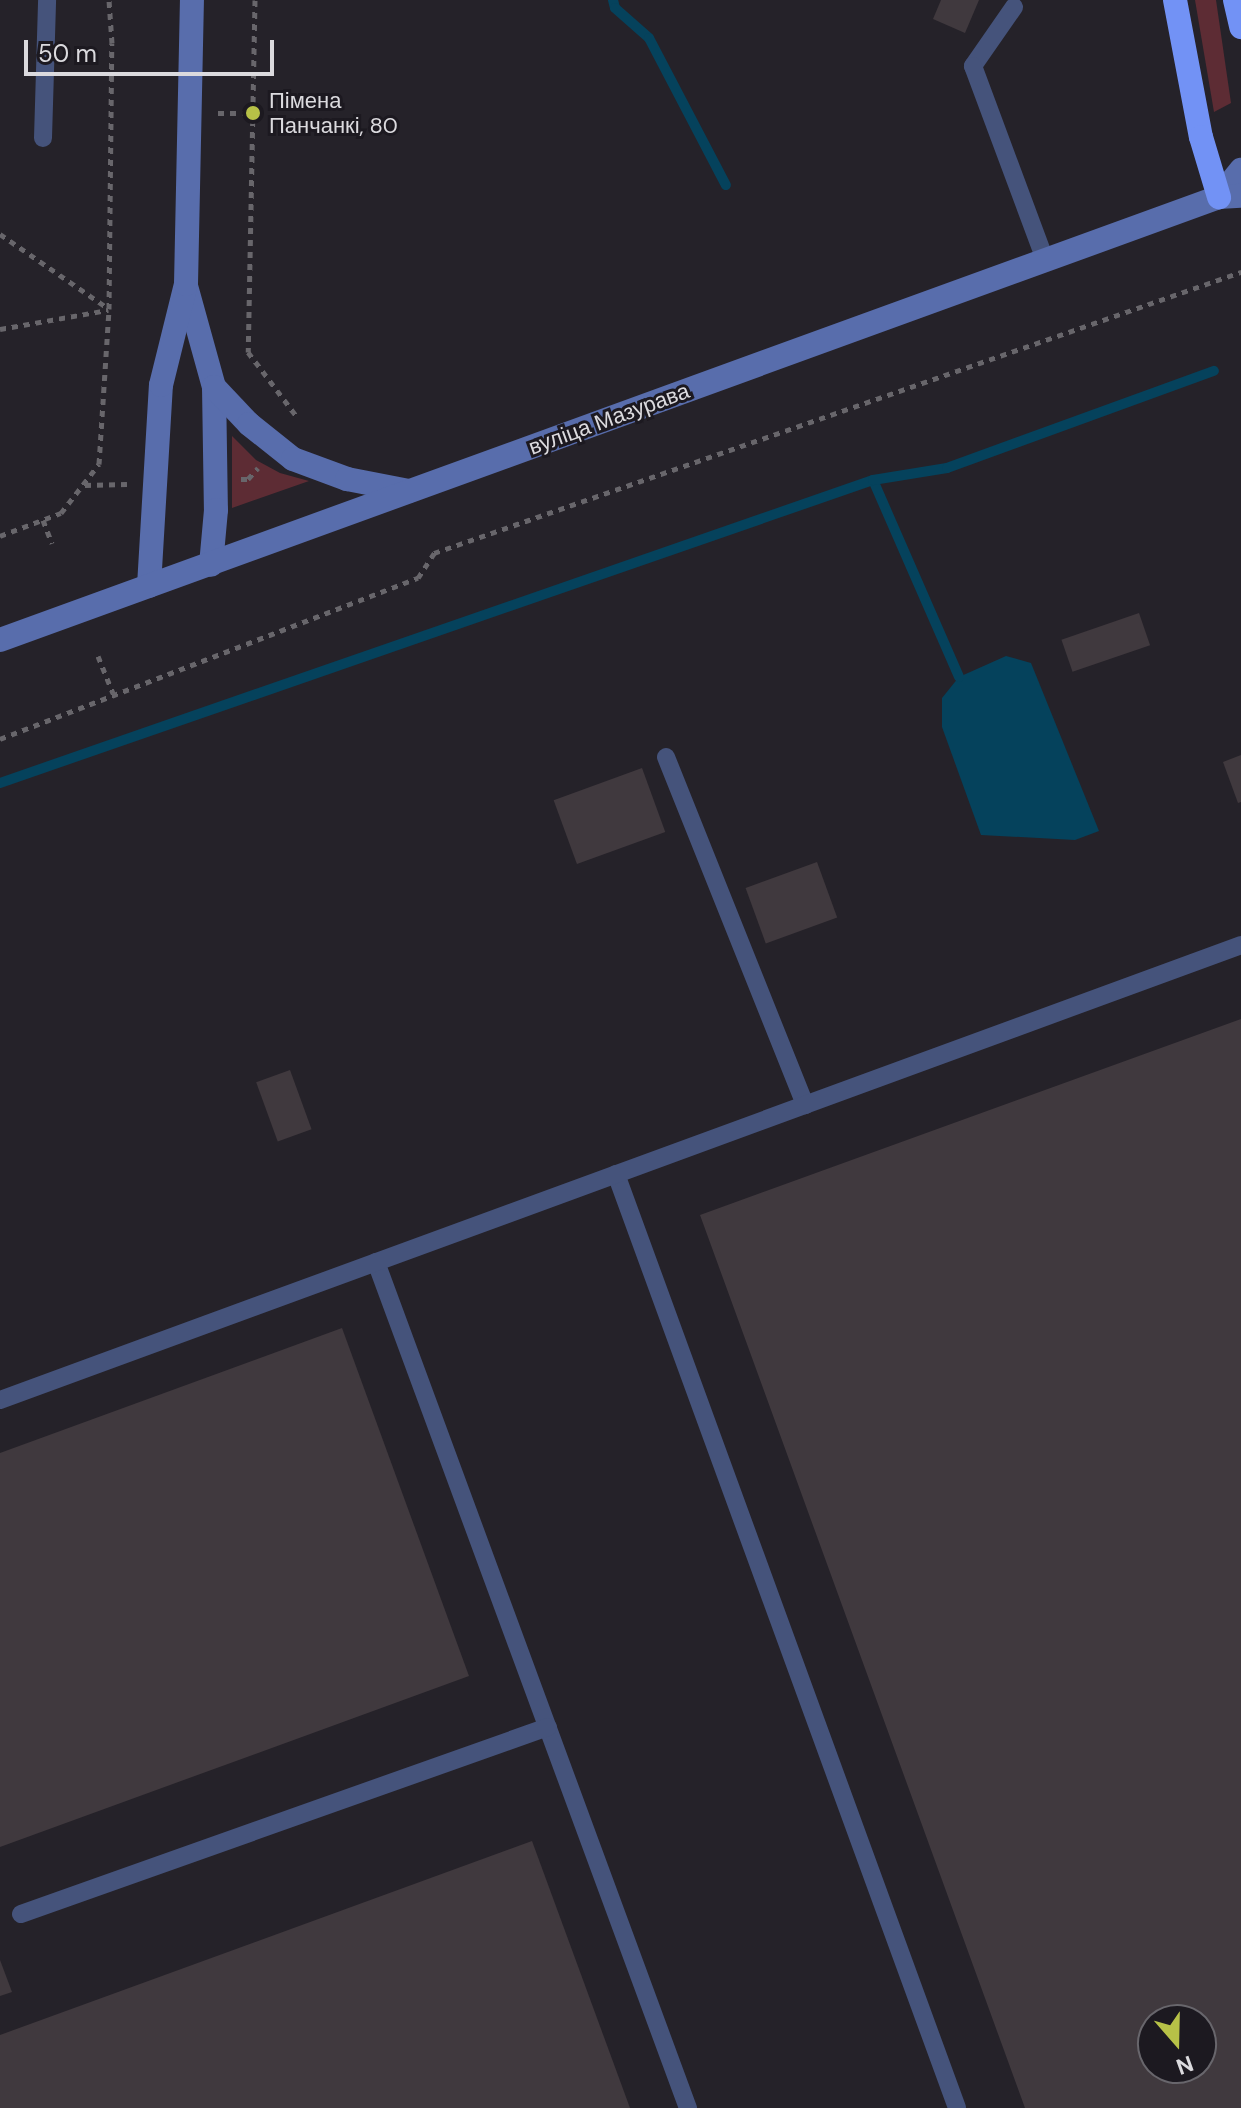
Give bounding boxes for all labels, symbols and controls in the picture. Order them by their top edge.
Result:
scale bar [28,24,278,74]
text: 50 m [38,38,97,69]
place label: Пімена Панчанкі, 80 [269,87,398,138]
marker: Пімена Панчанкі, 80 [244,104,262,122]
street label: вуліца Мазурава [525,378,693,460]
north arrow [1137,2004,1217,2084]
text: N [1172,2049,1197,2082]

